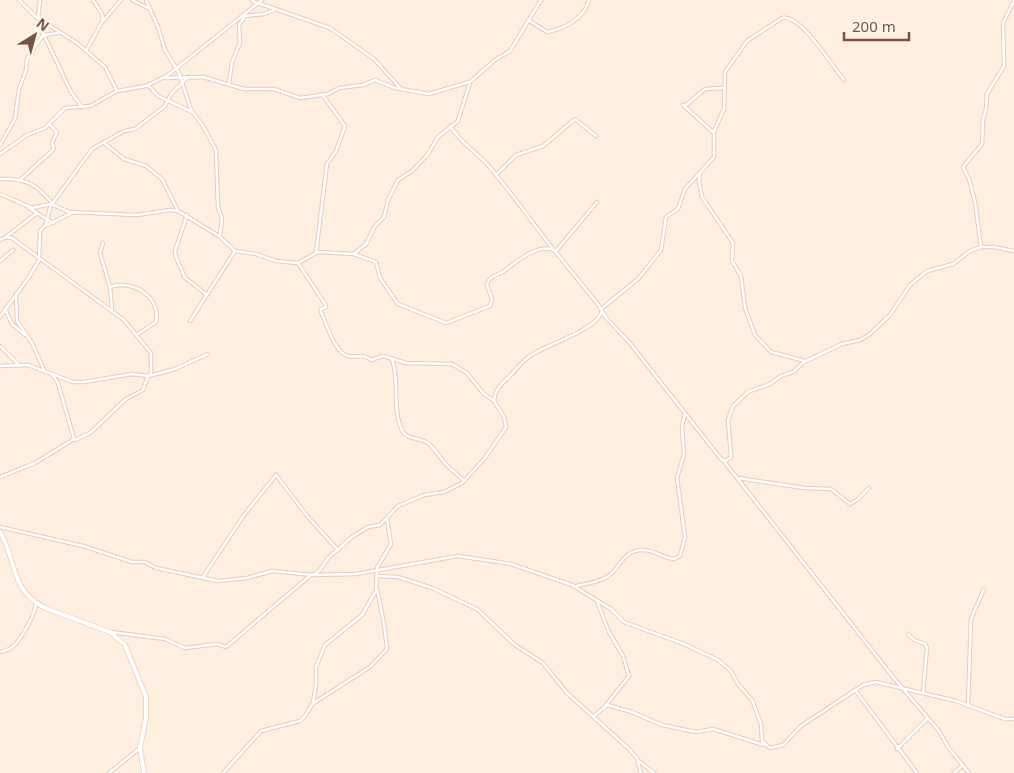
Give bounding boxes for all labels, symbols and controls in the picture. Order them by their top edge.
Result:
north arrow [10,10,60,60]
scale bar [844,10,909,42]
text: N [33,13,53,35]
text: 200 m [852,16,896,36]

